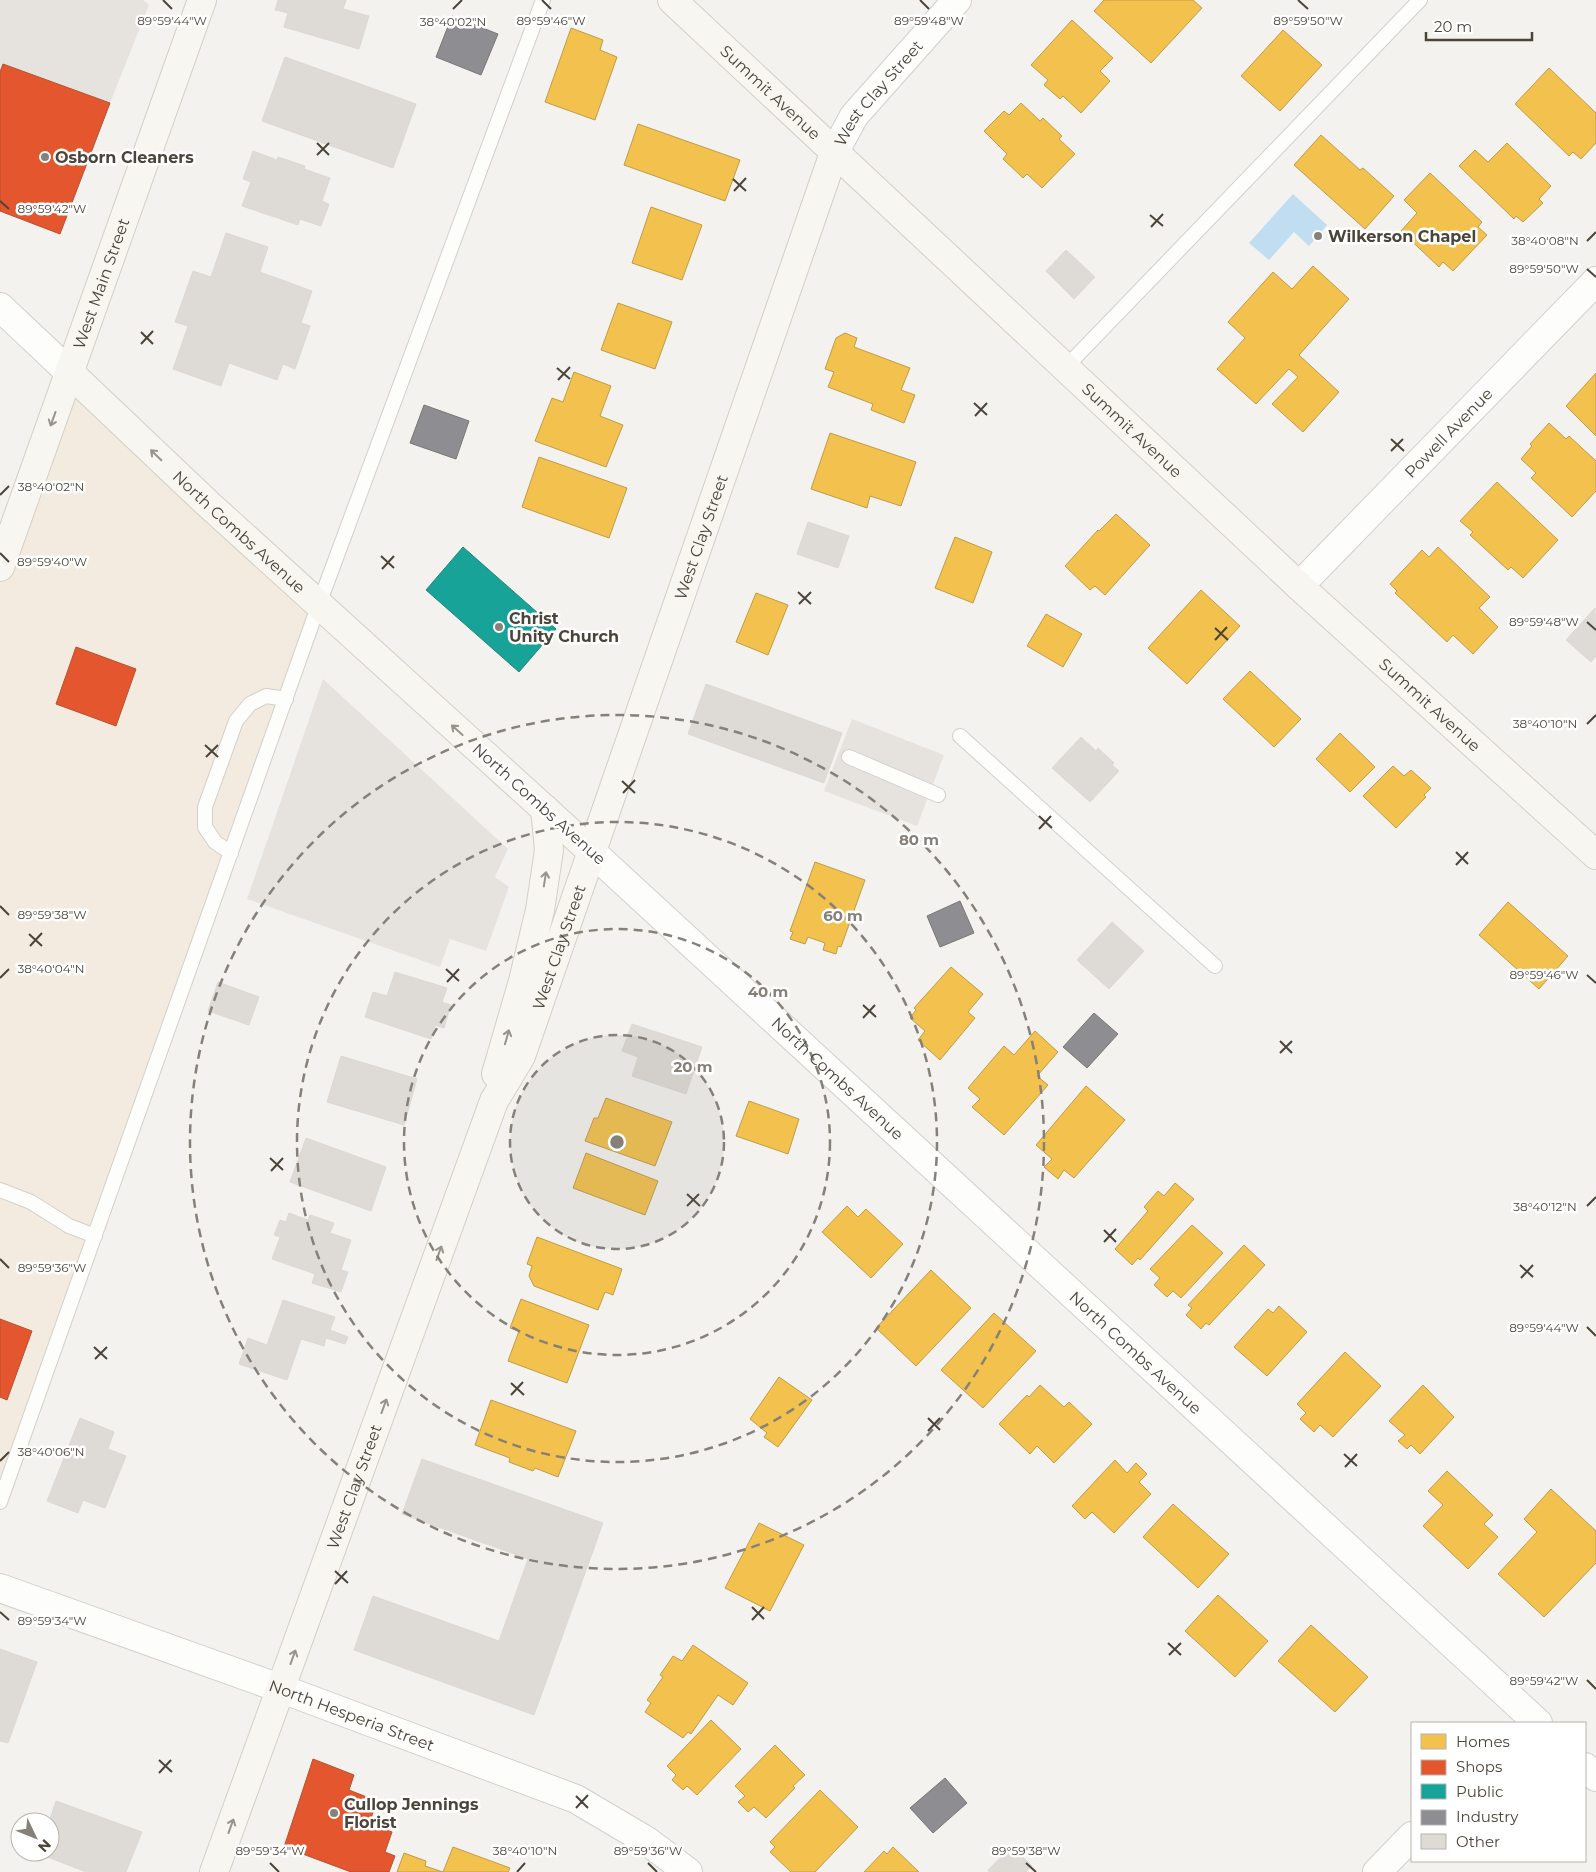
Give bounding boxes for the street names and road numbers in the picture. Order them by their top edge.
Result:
street label: West Clay Street [830,36,927,149]
street label: Summit Avenue [717,41,825,143]
street label: West Main Street [69,215,133,351]
street label: Summit Avenue [1078,379,1186,481]
street label: Powell Avenue [1400,384,1496,482]
street label: North Combs Avenue [169,466,309,597]
street label: West Clay Street [670,471,732,602]
street label: Summit Avenue [1376,654,1485,755]
street label: North Combs Avenue [469,739,609,869]
street label: West Clay Street [528,882,589,1012]
street label: North Combs Avenue [768,1013,908,1144]
street label: North Combs Avenue [1066,1287,1206,1418]
street label: West Clay Street [323,1421,385,1552]
street label: North Hesperia Street [267,1676,437,1755]

